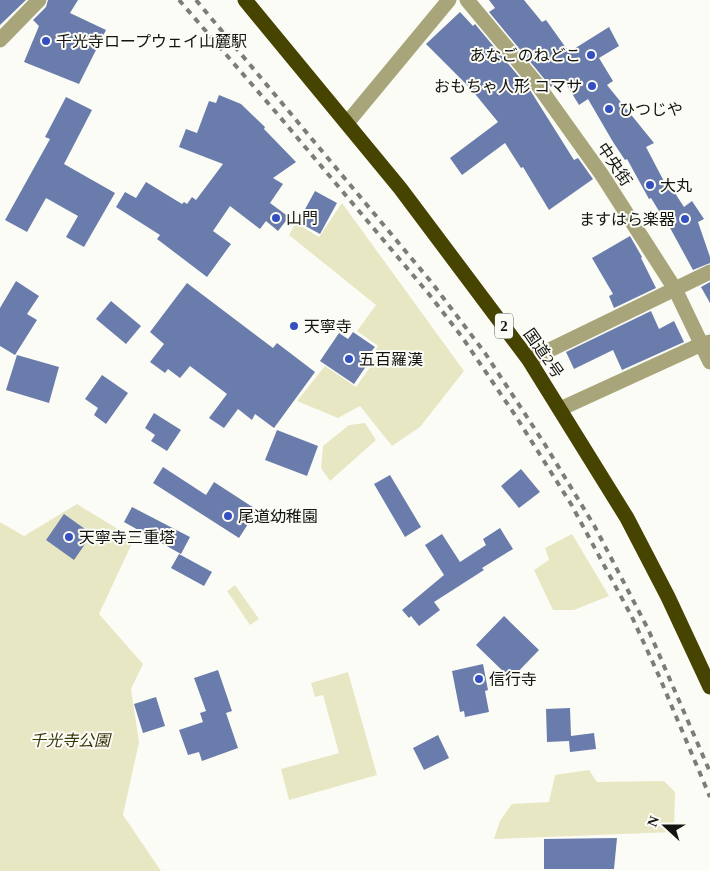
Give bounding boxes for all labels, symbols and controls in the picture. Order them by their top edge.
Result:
place label: 千光寺ロープウェイ山麓駅 [56,33,247,50]
marker: 千光寺ロープウェイ山麓駅 [40,35,52,47]
place label: あなごのねどこ [469,47,581,64]
marker: あなごのねどこ [585,49,597,61]
place label: おもちゃ人形 コマサ [434,78,582,95]
marker: おもちゃ人形 コマサ [586,80,598,92]
place label: ひつじや [619,101,683,118]
marker: ひつじや [603,103,615,115]
street label: 中央街 [594,140,635,189]
place label: 大丸 [660,177,692,194]
marker: 大丸 [644,179,656,191]
place label: 山門 [286,210,318,227]
place label: ますはら楽器 [579,211,675,228]
marker: 山門 [270,212,282,224]
marker: ますはら楽器 [679,213,691,225]
road number: 2 [495,314,513,338]
place label: 天寧寺 [304,318,352,335]
marker: 天寧寺 [288,320,300,332]
street label: 国道2号 [521,325,567,381]
place label: 五百羅漢 [359,351,423,368]
marker: 五百羅漢 [343,353,355,365]
place label: 尾道幼稚園 [238,508,318,525]
marker: 尾道幼稚園 [222,510,234,522]
place label: 天寧寺三重塔 [79,529,175,546]
marker: 天寧寺三重塔 [63,531,75,543]
place label: 信行寺 [489,671,537,688]
marker: 信行寺 [473,673,485,685]
park label: 千光寺公園 [30,732,112,749]
north arrow [640,801,690,851]
text: N [645,814,662,829]

